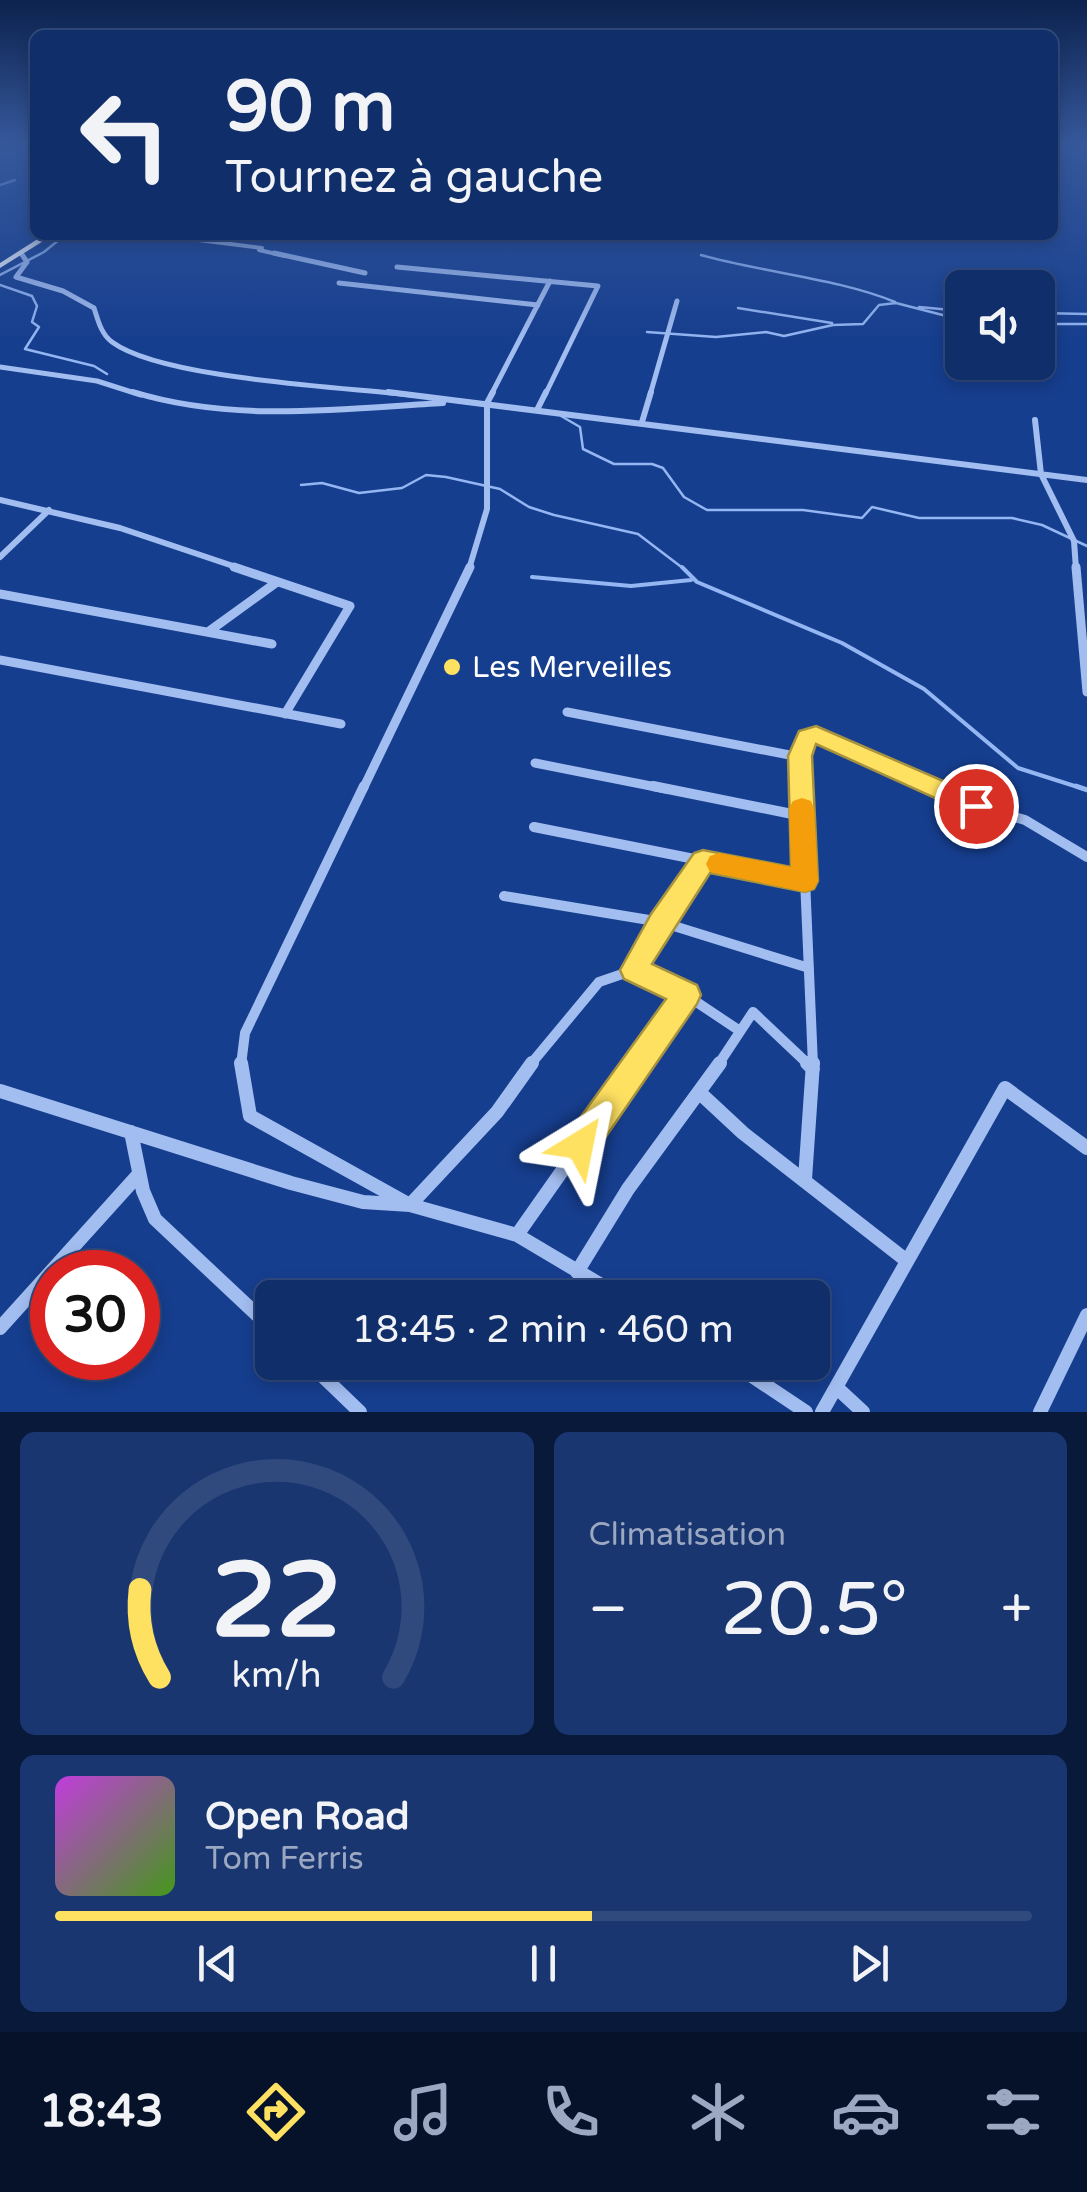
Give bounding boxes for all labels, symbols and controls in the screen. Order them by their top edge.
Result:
text: 90 m [225,66,395,150]
icon: left [60,70,190,200]
text: Tournez à gauche [225,151,603,205]
map controls [945,270,1055,380]
button: sound [945,270,1055,380]
place label: Les Merveilles [472,649,672,686]
marker: Les Merveilles [441,656,463,678]
pin [934,764,1019,849]
icon: arrive [949,779,1004,834]
position arrow [528,1093,632,1197]
speed limit sign: 30 [30,1250,160,1380]
text: 18:45 · 2 min · 460 m [351,1307,734,1353]
text: Climatisation [589,1516,786,1554]
text: 22 [211,1540,342,1665]
text: 20.5° [721,1565,908,1655]
text: − [589,1577,628,1643]
text: + [1001,1577,1032,1643]
text: km/h [232,1654,322,1697]
text: Open Road [205,1794,410,1840]
text: Tom Ferris [205,1840,364,1878]
icon: previous [190,1936,245,1991]
icon: pause [516,1936,571,1991]
icon: next [842,1936,897,1991]
icon: directions [241,2077,311,2147]
icon: music [388,2077,458,2147]
icon: phone [536,2077,606,2147]
icon: climate [683,2077,753,2147]
icon: car [831,2077,901,2147]
icon: filters [978,2077,1048,2147]
text: 18:43 [39,2085,163,2139]

